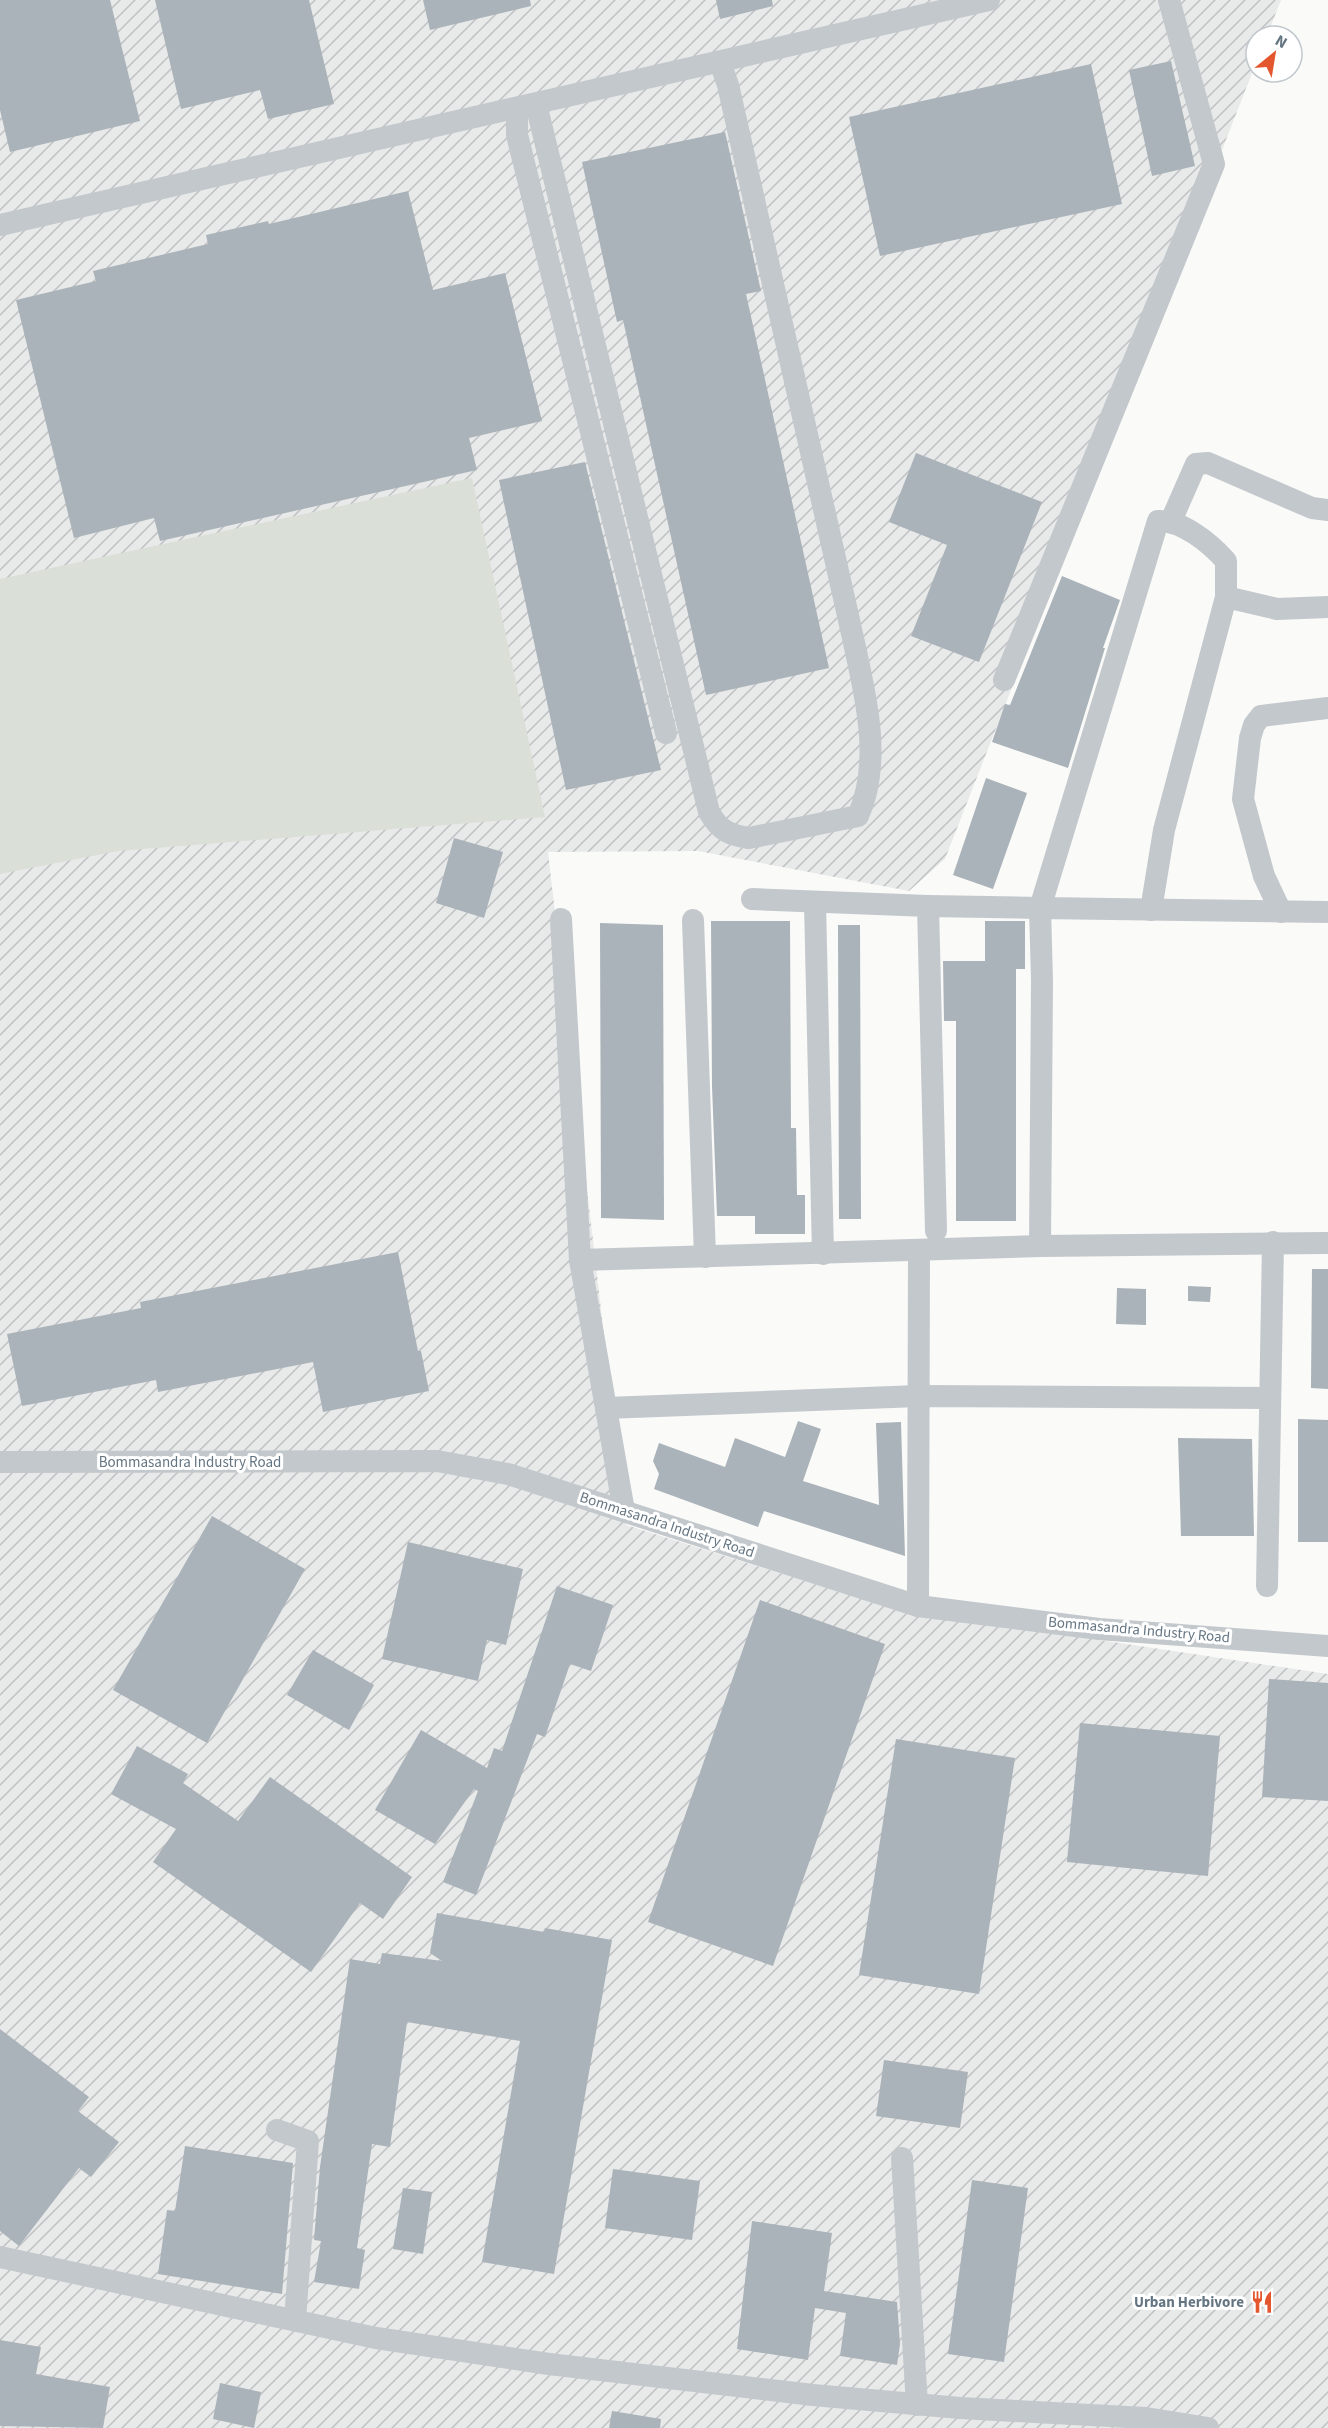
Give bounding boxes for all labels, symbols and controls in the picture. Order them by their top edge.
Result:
north arrow [1244,24,1304,84]
text: N [1271,30,1291,54]
street label: Bommasandra Industry Road [99,1452,281,1473]
street label: Bommasandra Industry Road [577,1487,757,1563]
street label: Bommasandra Industry Road [1047,1612,1231,1648]
restaurant icon: Urban Herbivore [1249,2289,1275,2315]
place label: Urban Herbivore [1134,2292,1244,2313]

